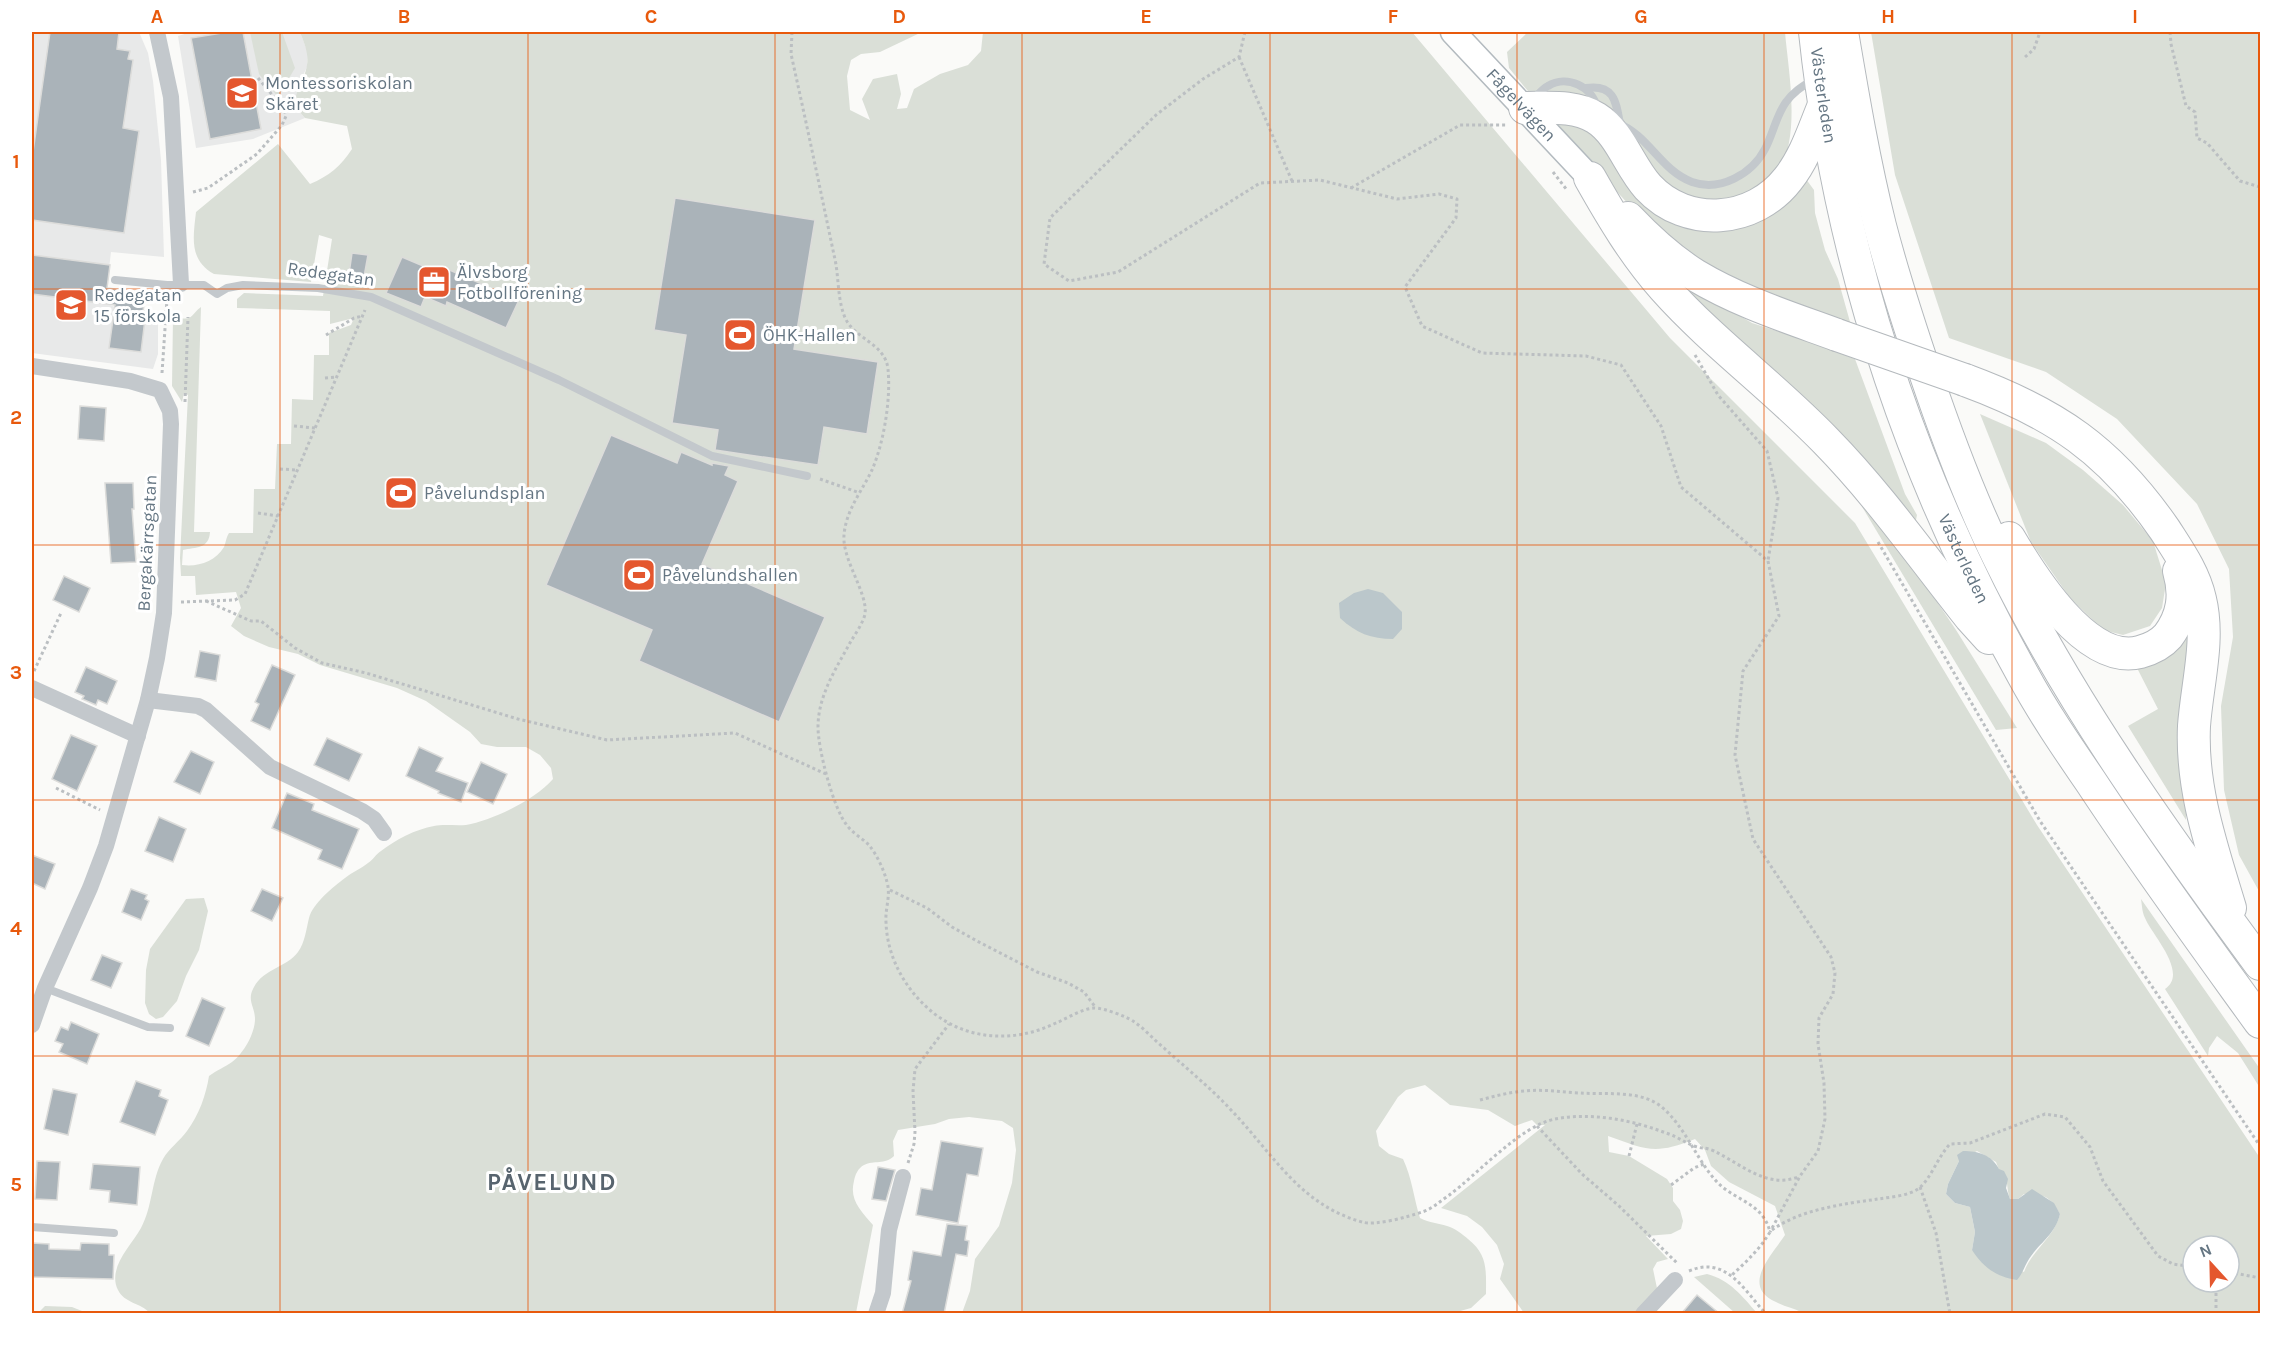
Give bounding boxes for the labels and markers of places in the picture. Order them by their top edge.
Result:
place label: Montessoriskolan Skäret [265,72,413,115]
school or university icon: Montessoriskolan Skäret [224,75,260,111]
place label: Älvsborg Fotbollförening [457,261,582,304]
office icon: Älvsborg Fotbollförening [416,264,452,300]
place label: Redegatan 15 förskola [94,284,182,327]
school or university icon: Redegatan 15 förskola [53,287,89,323]
sports icon: ÖHK-Hallen [722,317,758,353]
place label: ÖHK-Hallen [763,324,856,346]
sports icon: Påvelundsplan [383,475,419,511]
place label: Påvelundsplan [424,482,545,504]
sports icon: Påvelundshallen [621,557,657,593]
place label: Påvelundshallen [662,564,798,586]

